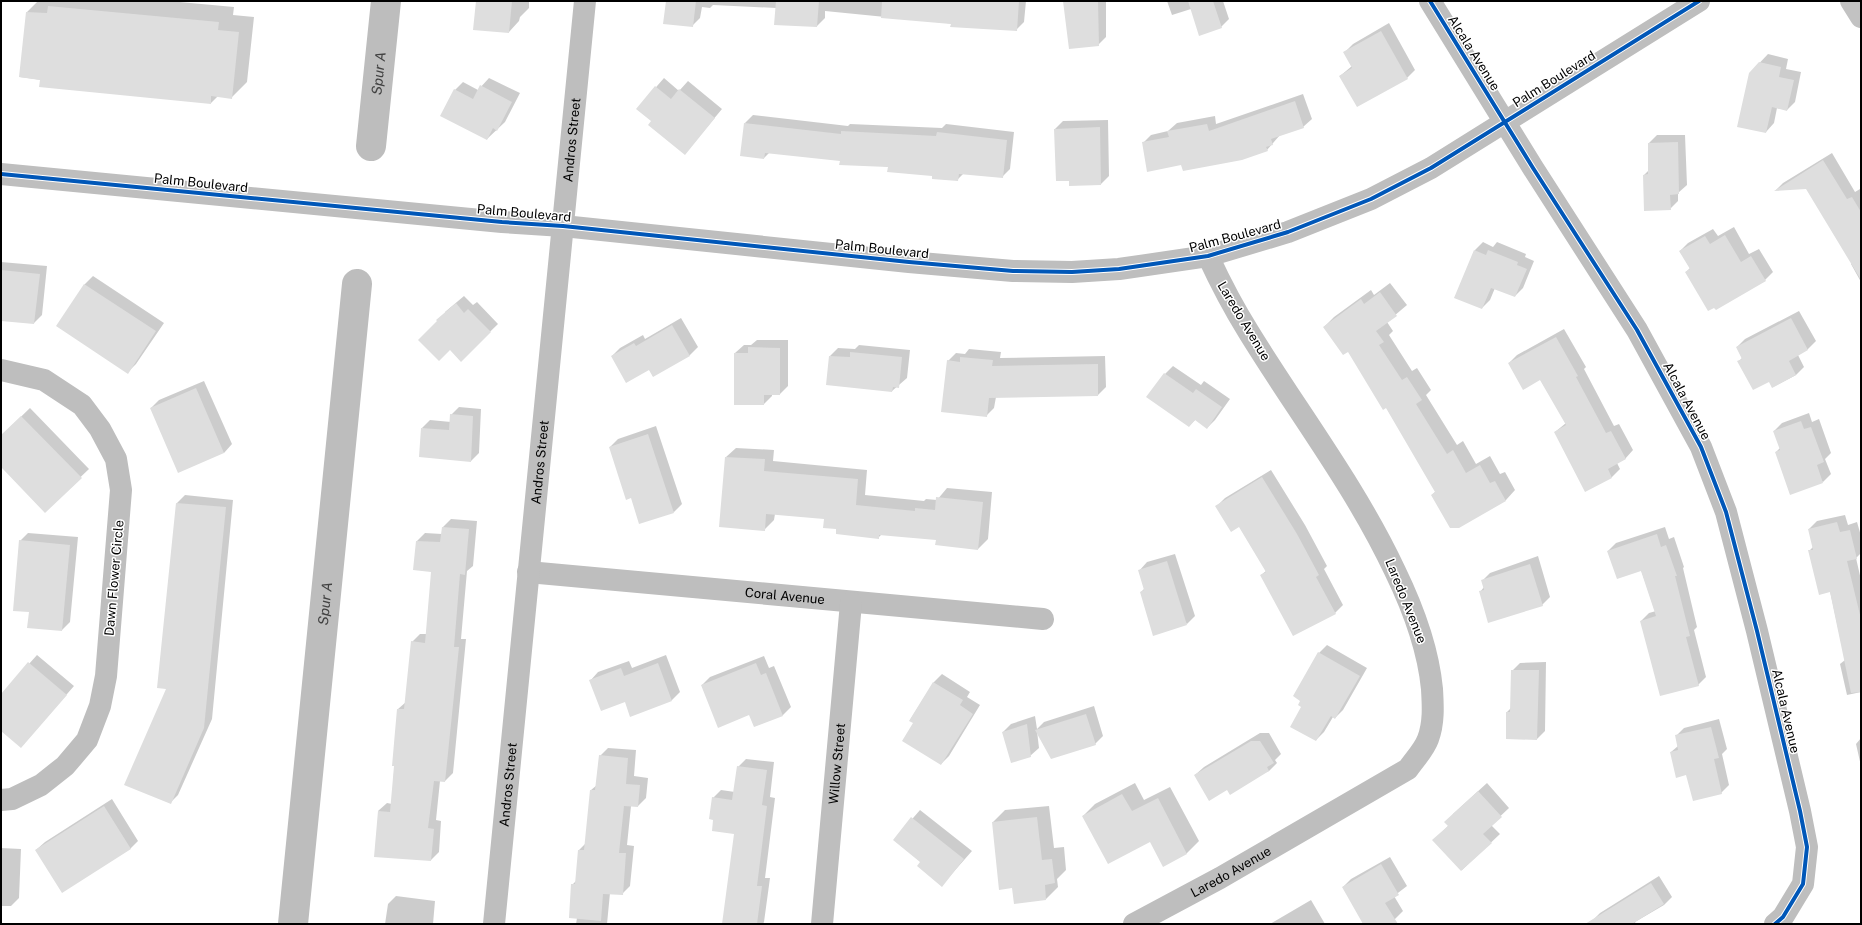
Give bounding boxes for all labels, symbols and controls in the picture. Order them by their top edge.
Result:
street label: Alcala Avenue [1445,13,1503,93]
street label: Palm Boulevard [1510,48,1598,110]
water label: Spur A [368,51,389,96]
street label: Andros Street [560,97,583,183]
street label: Palm Boulevard [153,171,249,195]
street label: Palm Boulevard [476,201,572,225]
street label: Palm Boulevard [1187,217,1283,255]
street label: Palm Boulevard [834,237,930,261]
street label: Laredo Avenue [1214,279,1274,363]
street label: Alcala Avenue [1660,360,1714,442]
street label: Andros Street [528,419,551,505]
street label: Dawn Flower Circle [101,519,127,637]
street label: Laredo Avenue [1382,557,1430,645]
water label: Spur A [315,581,335,626]
street label: Coral Avenue [744,584,826,607]
street label: Alcala Avenue [1769,667,1803,755]
street label: Willow Street [825,722,848,805]
street label: Andros Street [496,742,519,828]
street label: Laredo Avenue [1188,843,1273,900]

